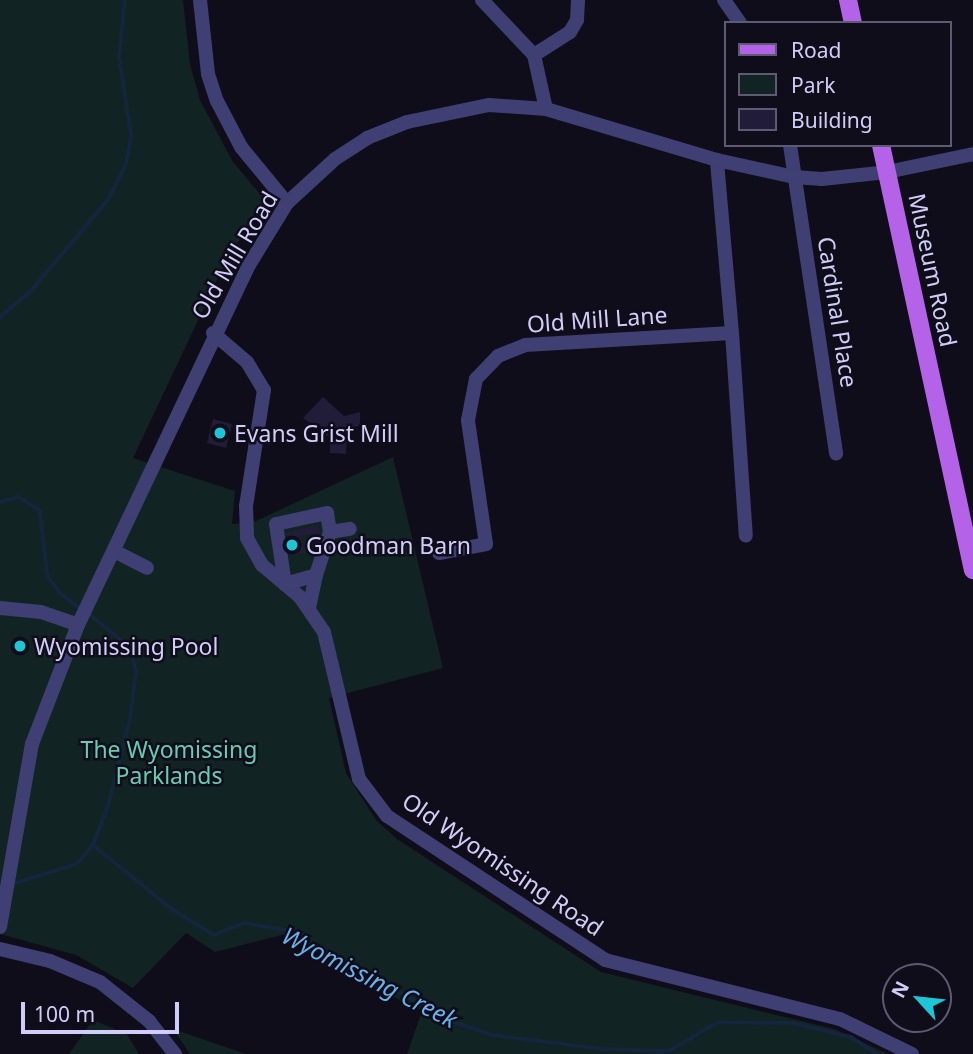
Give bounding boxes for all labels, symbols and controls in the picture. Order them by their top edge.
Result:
legend [724,21,952,147]
text: Road [791,36,841,64]
text: Park [791,71,835,99]
text: Building [791,106,873,134]
street label: Old Mill Road [185,186,283,324]
street label: Museum Road [903,191,963,349]
street label: Cardinal Place [812,235,864,389]
street label: Old Mill Lane [526,300,668,338]
place label: Evans Grist Mill [234,419,399,447]
marker: Evans Grist Mill [212,425,228,441]
place label: Goodman Barn [306,531,471,559]
marker: Goodman Barn [284,537,300,553]
place label: Wyomissing Pool [34,632,218,660]
marker: Wyomissing Pool [12,638,28,654]
park label: The Wyomissing Parklands [81,735,257,789]
street label: Old Wyomissing Road [397,787,609,941]
water label: Wyomissing Creek [278,920,462,1034]
north arrow [882,963,952,1033]
text: N [885,977,915,1002]
scale bar [24,988,182,1032]
text: 100 m [34,1000,95,1028]

